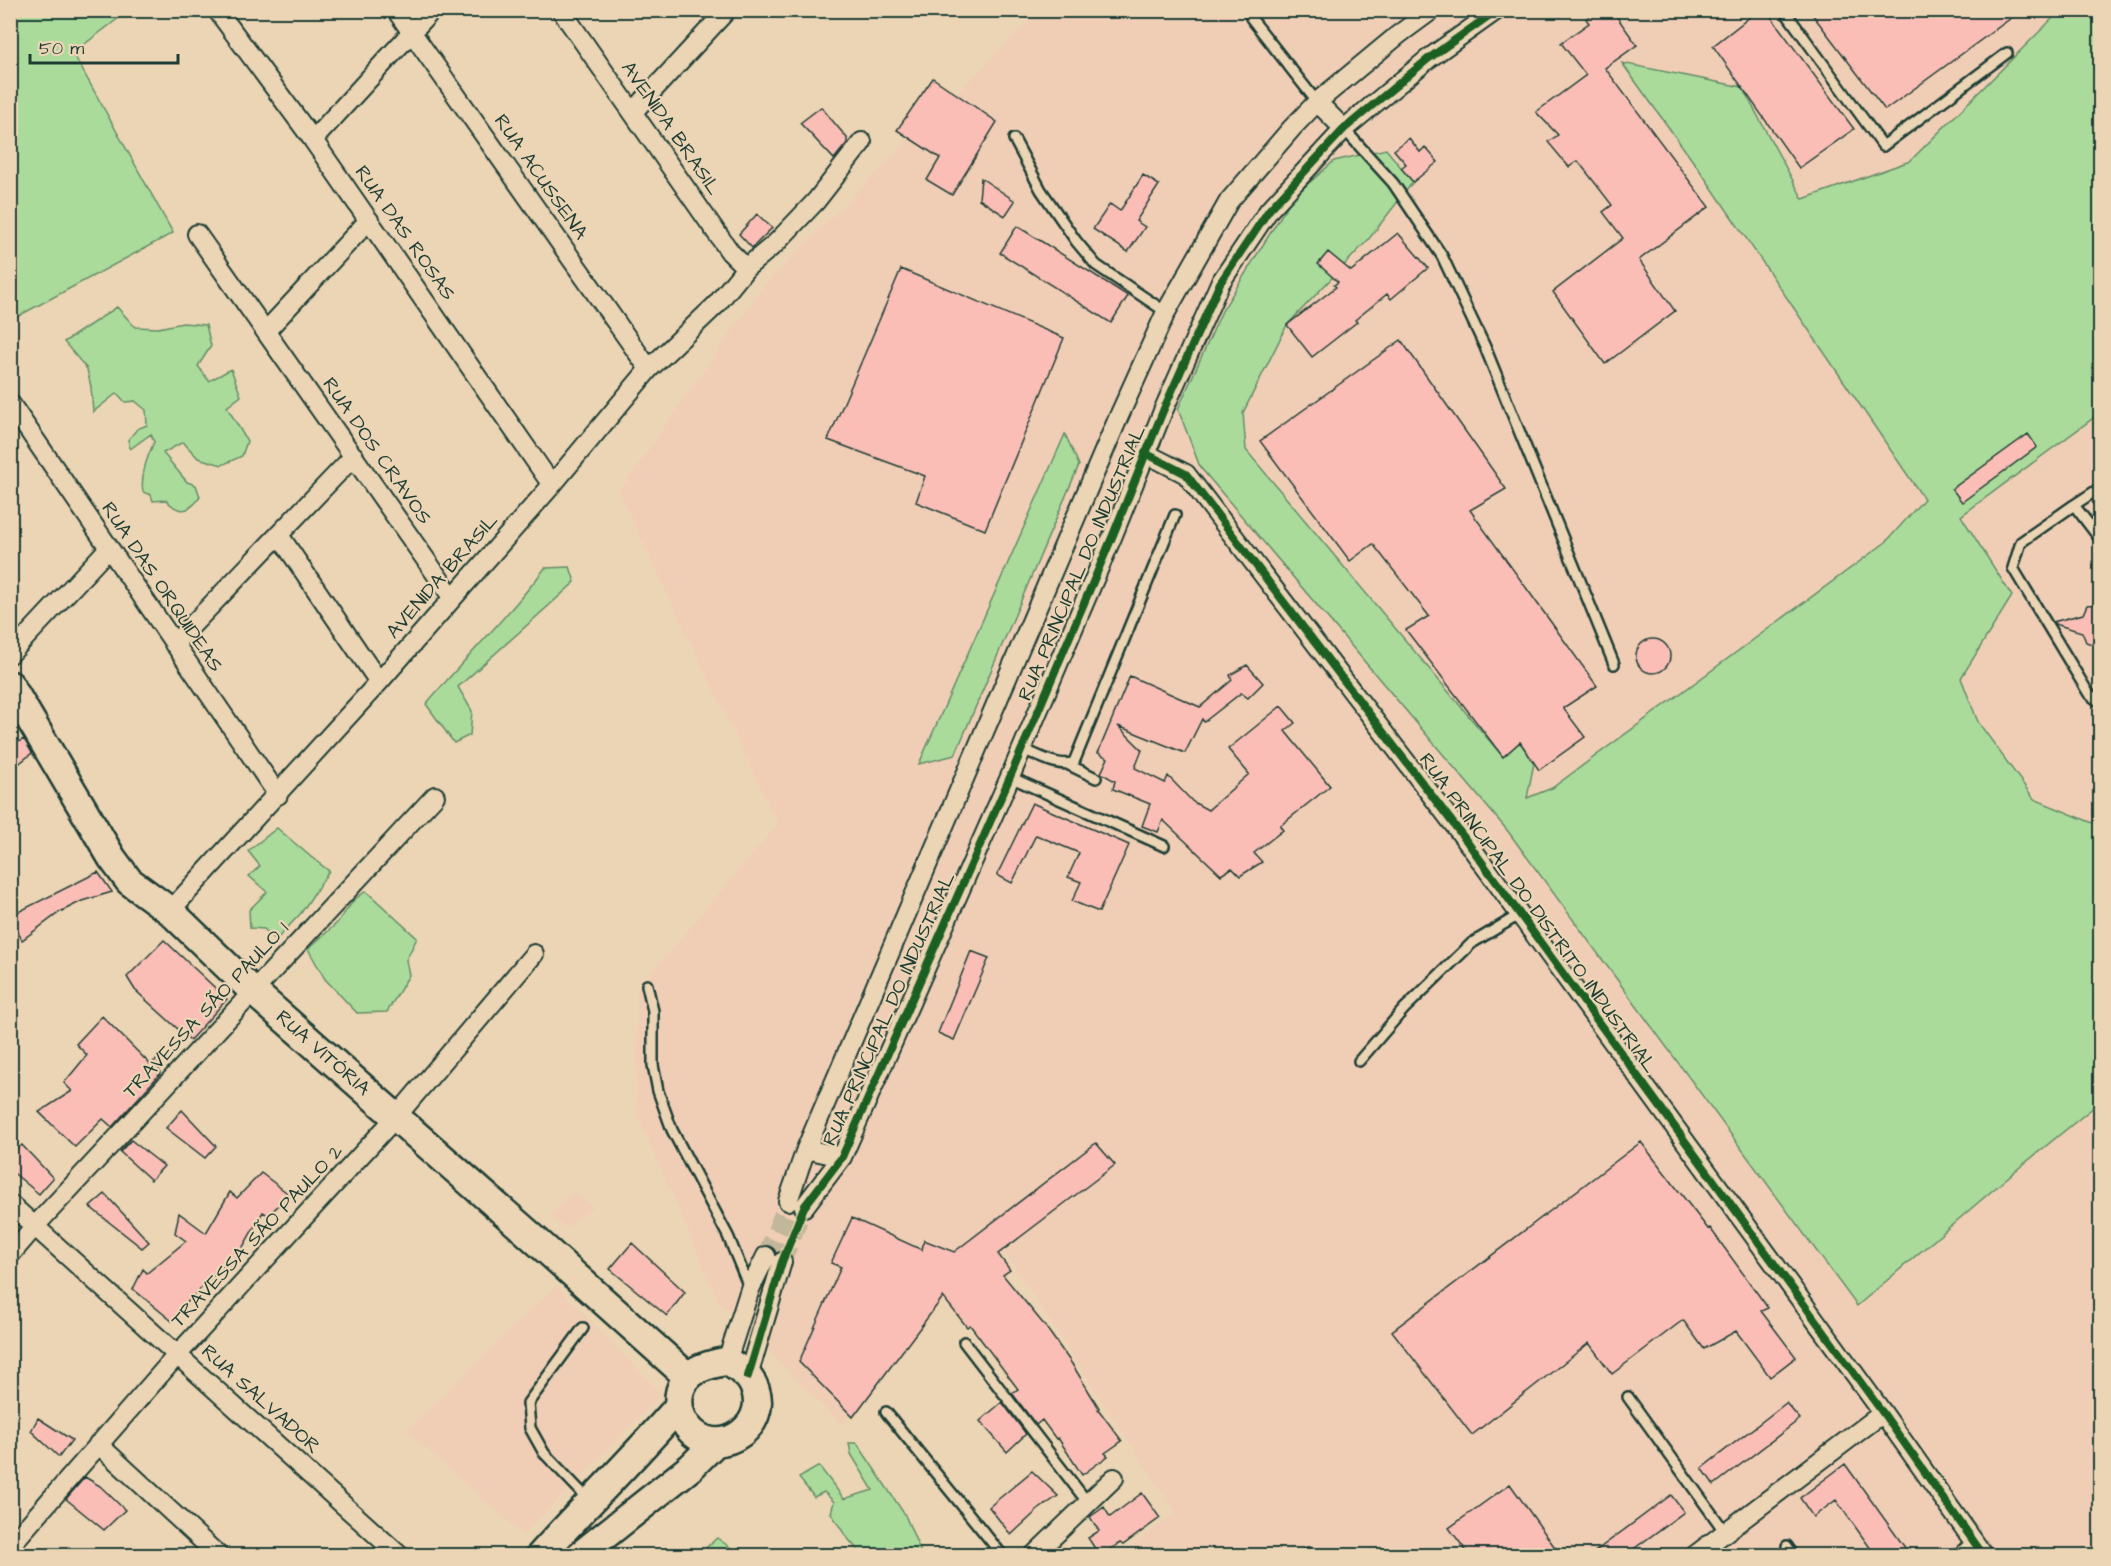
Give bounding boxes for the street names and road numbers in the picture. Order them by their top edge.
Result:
street label: AVENIDA BRASIL [614,55,728,201]
street label: RUA ACUSSENA [487,109,595,246]
street label: RUA DAS ROSAS [348,160,462,306]
street label: RUA DOS CRAVOS [316,372,438,530]
street label: RUA PRINCIPAL DO INDUSTRIAL [1011,421,1153,705]
street label: RUA DAS ORQUIDEAS [95,496,229,678]
street label: AVENIDA BRASIL [380,507,504,645]
street label: RUA PRINCIPAL DO DISTRITO INDUSTRIAL [1412,747,1664,1079]
street label: RUA PRINCIPAL DO INDUSTRIAL [816,868,962,1150]
street label: TRAVESSA SÃO PAULO 1 [117,915,296,1104]
street label: RUA VITÓRIA [270,1003,377,1102]
street label: TRAVESSA SÃO PAULO 2 [165,1138,350,1334]
street label: RUA SALVADOR [195,1338,327,1460]

